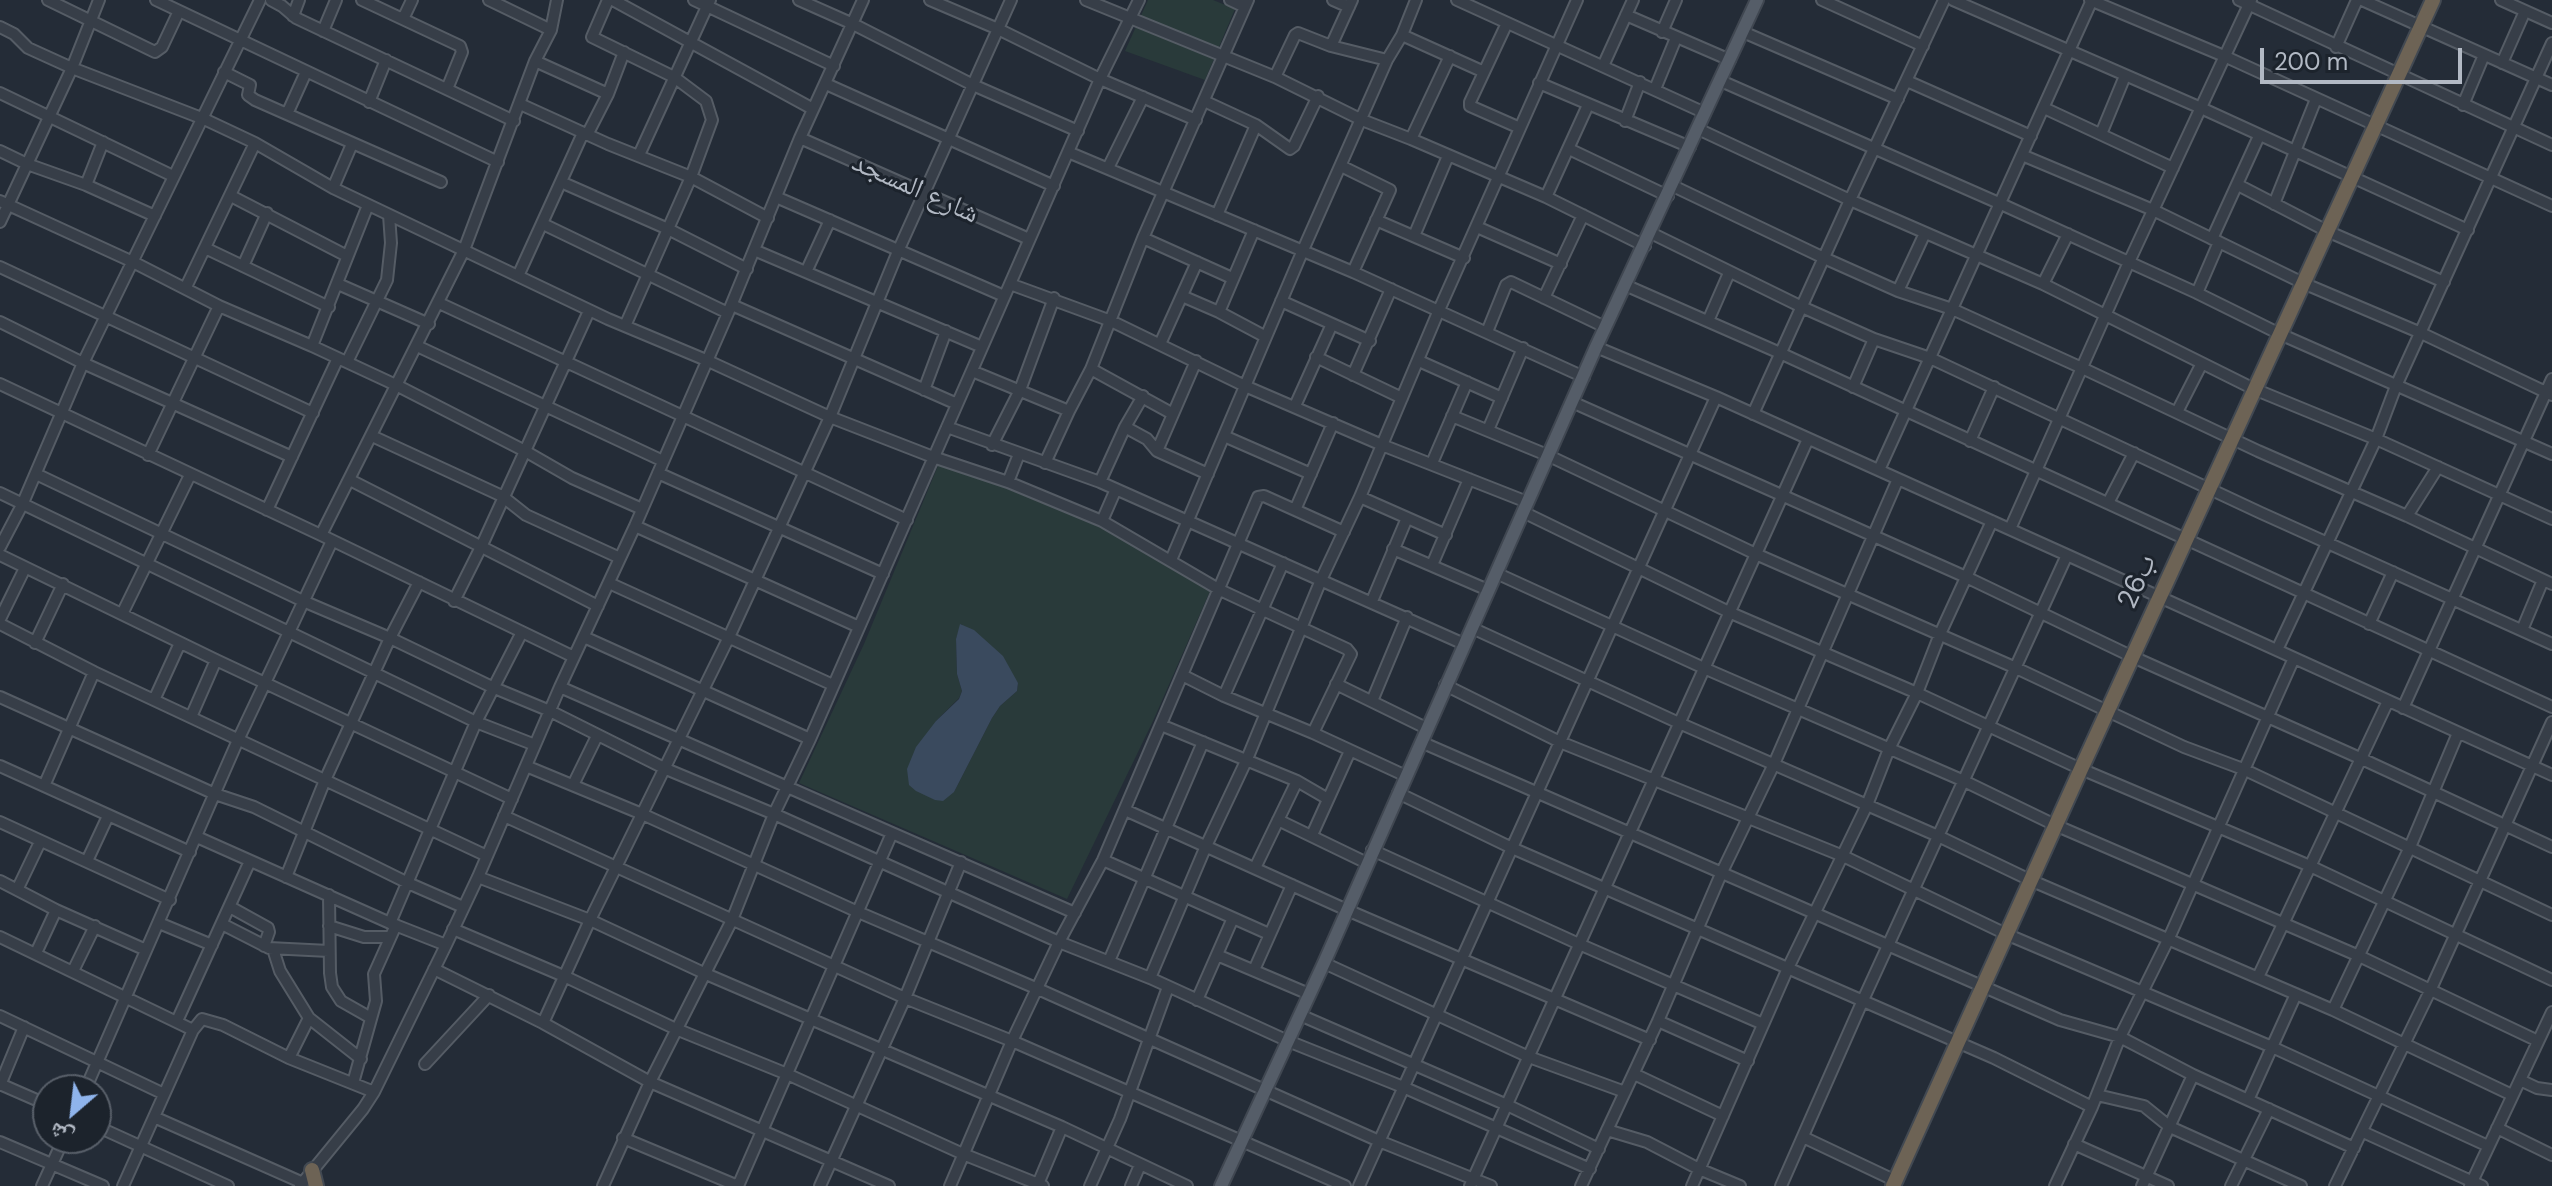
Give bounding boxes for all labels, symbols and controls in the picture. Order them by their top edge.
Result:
scale bar [2264,32,2466,82]
text: 200 m [2274,46,2348,77]
street label: شارع المسجد [846,146,984,232]
street label: 26ب [2111,550,2165,614]
north arrow [32,1074,112,1154]
text: ش [44,1116,79,1152]

